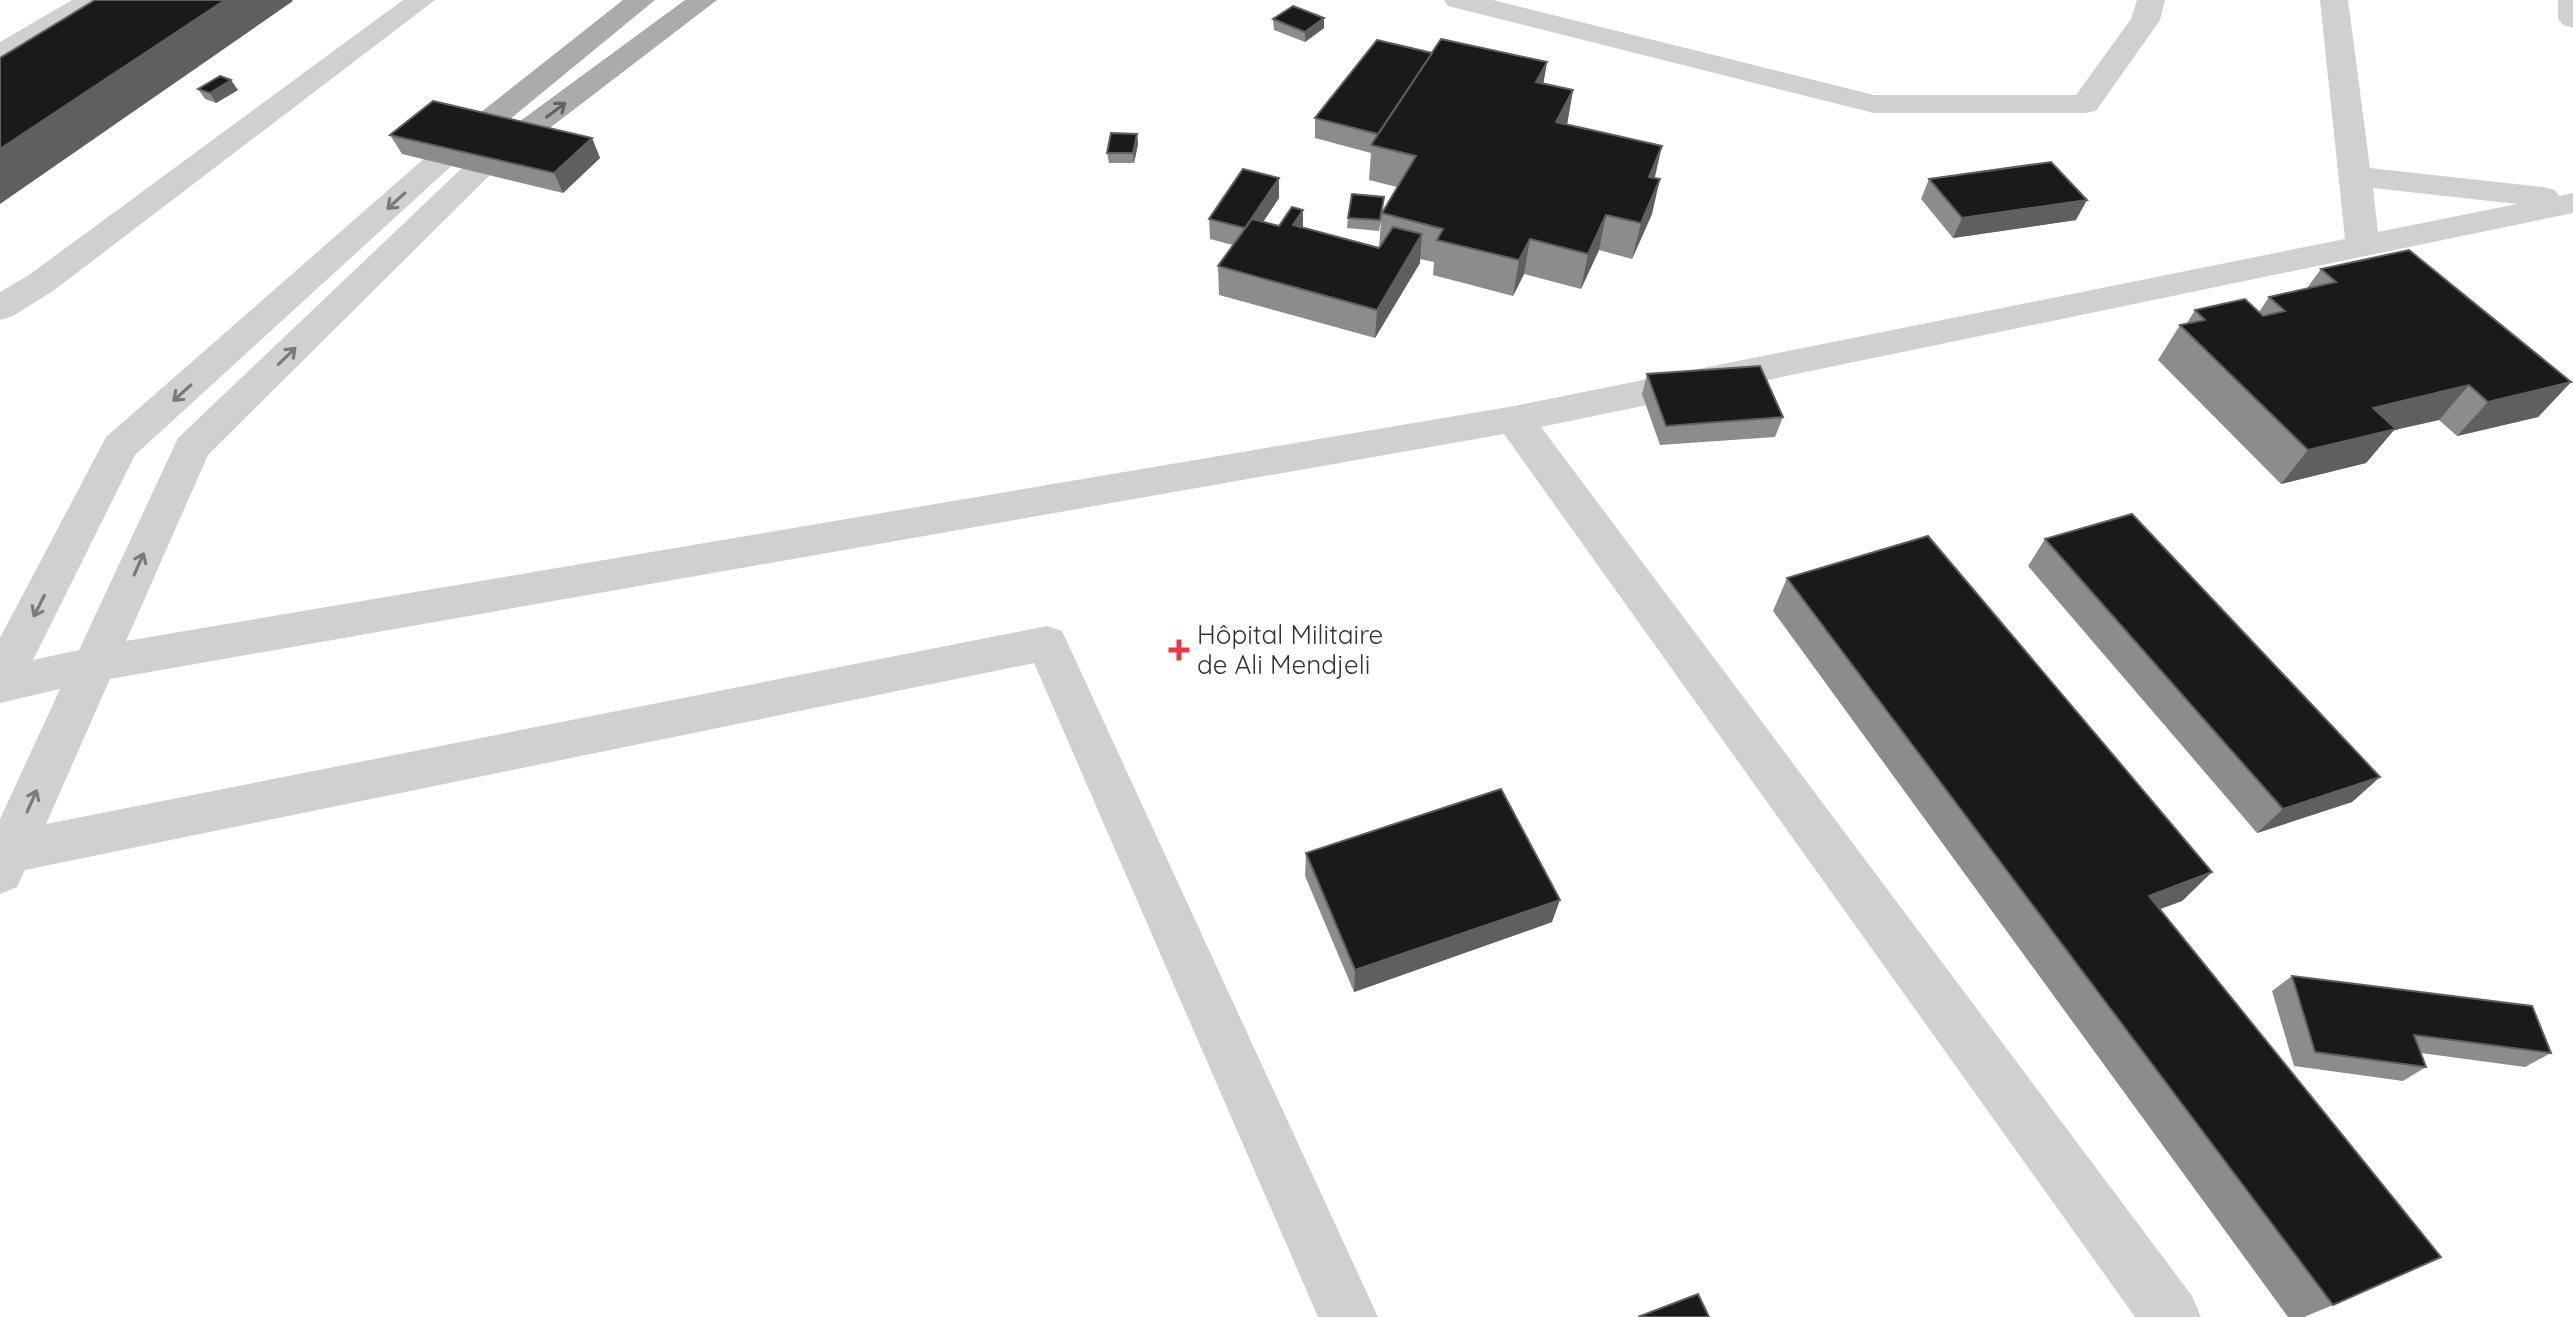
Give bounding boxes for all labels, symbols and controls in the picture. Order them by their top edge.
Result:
one-way arrow [545,101,566,118]
one-way arrow [387,191,407,209]
one-way arrow [277,347,296,366]
one-way arrow [172,383,192,401]
one-way arrow [133,552,148,577]
one-way arrow [31,593,46,617]
place label: Hôpital Militaire de Ali Mendjeli [1197,618,1383,681]
marker: Hôpital Militaire de Ali Mendjeli [1168,639,1190,661]
one-way arrow [25,789,40,813]

